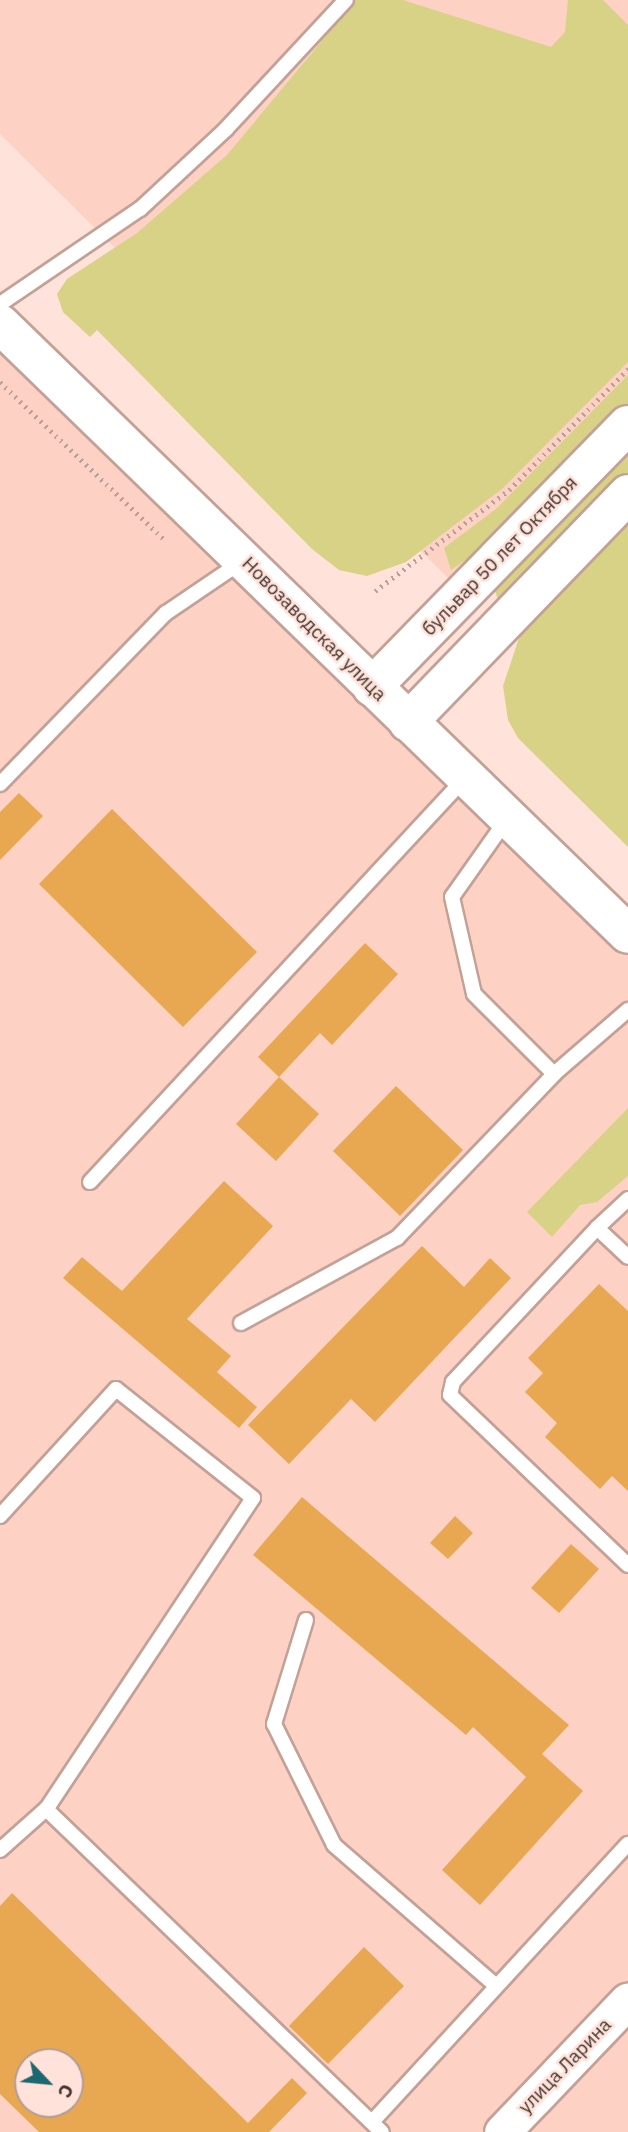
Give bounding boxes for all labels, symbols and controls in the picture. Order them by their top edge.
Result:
street label: бульвар 50 лет Октября [418,471,582,641]
street label: Новозаводская улица [237,552,391,706]
street label: улица Ларина [514,2014,616,2118]
north arrow [14,2048,84,2118]
text: С [53,2081,80,2102]

